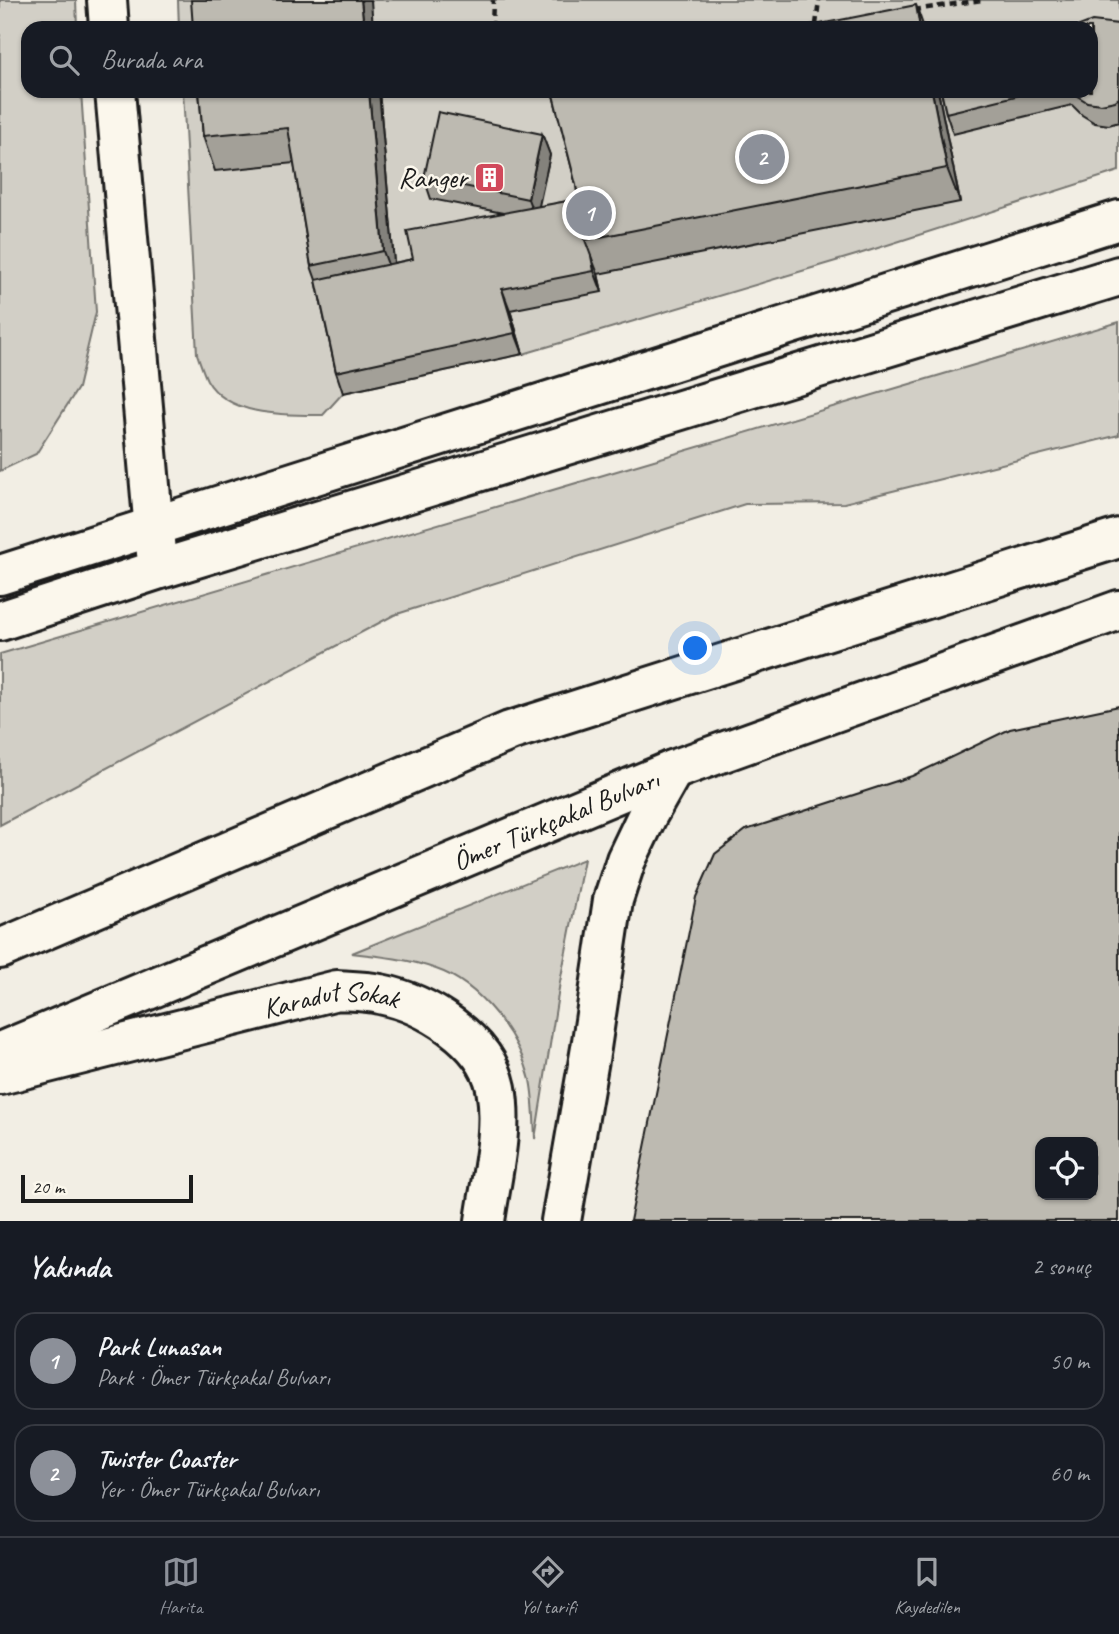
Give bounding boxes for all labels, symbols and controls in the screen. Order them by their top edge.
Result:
search box [21,21,1098,98]
icon: search [45,41,83,79]
text: Burada ara [101,43,202,76]
pin: 2 [739,131,785,183]
place label: Ranger [398,160,469,195]
building icon: Ranger [473,160,507,194]
pin: 1 [566,187,612,239]
your location [678,631,712,665]
street label: Ömer Türkçakal Bulvarı [447,760,665,878]
street label: Karadut Sokak [259,972,406,1026]
map controls [1035,1137,1098,1200]
button: locate [1035,1137,1098,1200]
scale bar [21,1172,192,1204]
text: 20 m [32,1175,64,1199]
text: Yakında [28,1248,110,1286]
text: 2 sonuç [1032,1252,1091,1281]
text: Park Lunasan [97,1330,221,1363]
text: 1 [48,1347,58,1376]
text: 50 m [1050,1347,1089,1376]
text: Park · Ömer Türkçakal Bulvarı [97,1363,330,1392]
text: Twister Coaster [97,1442,236,1475]
text: 2 [48,1459,58,1488]
text: 60 m [1050,1459,1089,1488]
text: Yer · Ömer Türkçakal Bulvarı [97,1475,319,1504]
tab: Harita [159,1553,202,1619]
tab: Yol tarifi [520,1553,576,1619]
tab: Kaydedilen [894,1553,960,1619]

